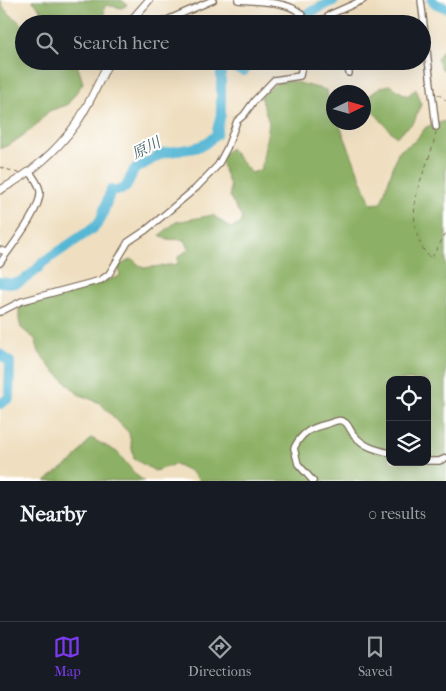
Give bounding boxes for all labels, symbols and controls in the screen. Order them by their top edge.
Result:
search box [15,15,431,70]
icon: search [33,29,61,57]
text: Search here [73,32,169,54]
north arrow [326,85,371,130]
water label: 原川 [129,132,165,163]
map controls [386,376,431,466]
button: locate [386,376,431,421]
button: layers [386,421,431,466]
text: Nearby [20,502,86,526]
text: 0 results [368,504,426,523]
tab: Map [53,633,81,680]
tab: Directions [188,633,251,680]
tab: Saved [358,633,393,680]

